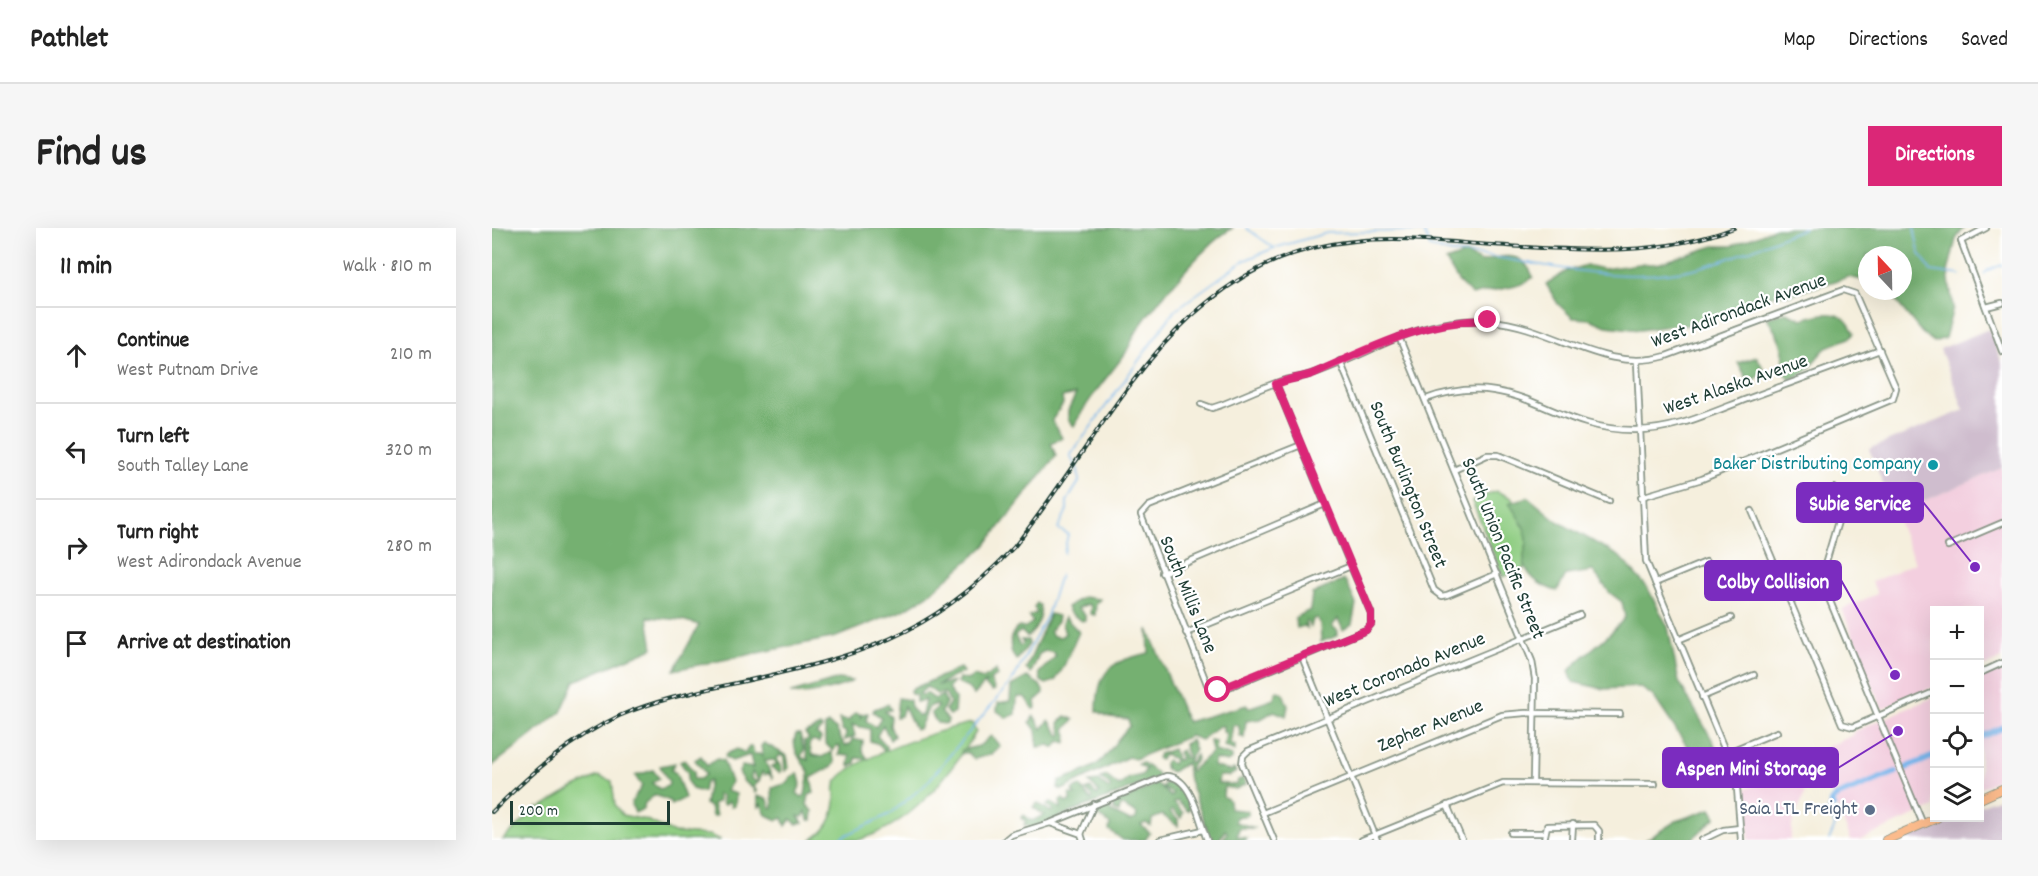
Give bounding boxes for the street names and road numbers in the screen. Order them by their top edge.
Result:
street label: West Adirondack Avenue [1648,267,1831,357]
street label: West Alaska Avenue [1660,348,1812,424]
street label: South Burlington Street [1361,397,1453,573]
street label: South Union Pacific Street [1453,454,1551,644]
street label: South Millis Lane [1151,532,1223,658]
street label: West Coronado Avenue [1320,626,1490,716]
street label: Zepher Avenue [1374,693,1488,761]

